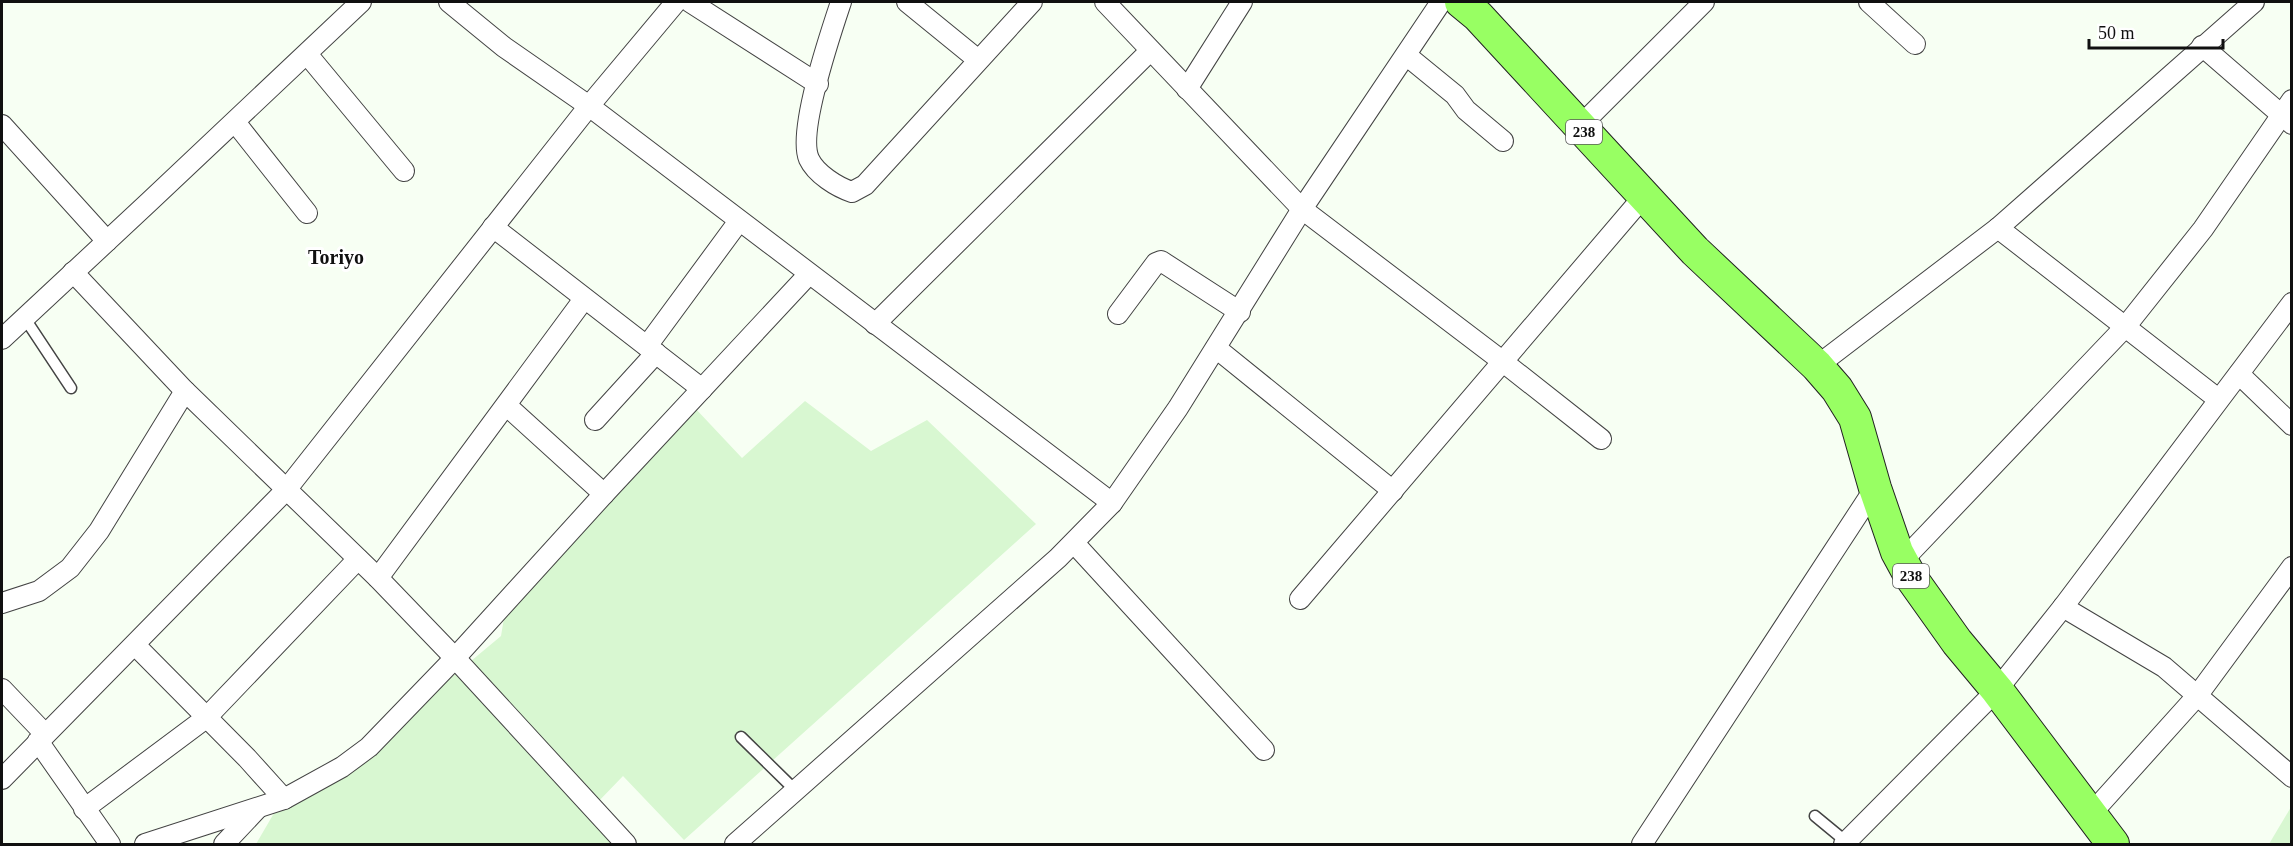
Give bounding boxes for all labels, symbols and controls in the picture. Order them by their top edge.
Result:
scale bar [2089,12,2222,50]
text: 50 m [2098,23,2135,43]
road number: 238 [1566,120,1602,144]
district label: Toriyo [308,246,364,269]
road number: 238 [1893,564,1929,588]

